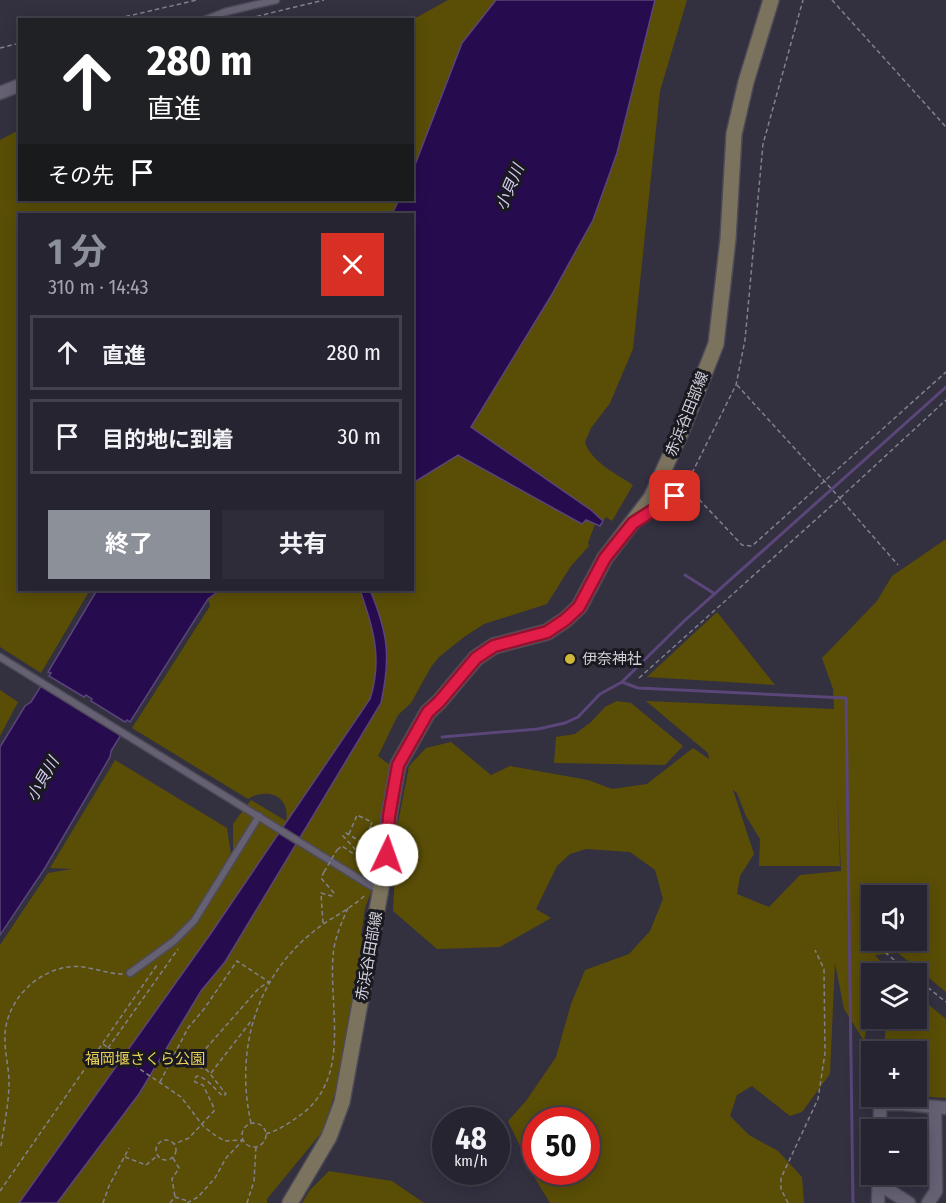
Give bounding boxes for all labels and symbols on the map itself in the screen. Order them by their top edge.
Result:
water label: 小貝川 [491,160,528,213]
street label: 赤浜谷田部線 [662,369,712,459]
pin [649,470,700,521]
place label: 伊奈神社 [582,650,642,668]
marker: 伊奈神社 [563,652,577,666]
water label: 小貝川 [22,752,64,805]
position arrow [355,823,419,887]
street label: 赤浜谷田部線 [352,910,386,1002]
park label: 福岡堰さくら公園 [85,1050,205,1068]
speed limit sign: 50 [522,1107,600,1185]

